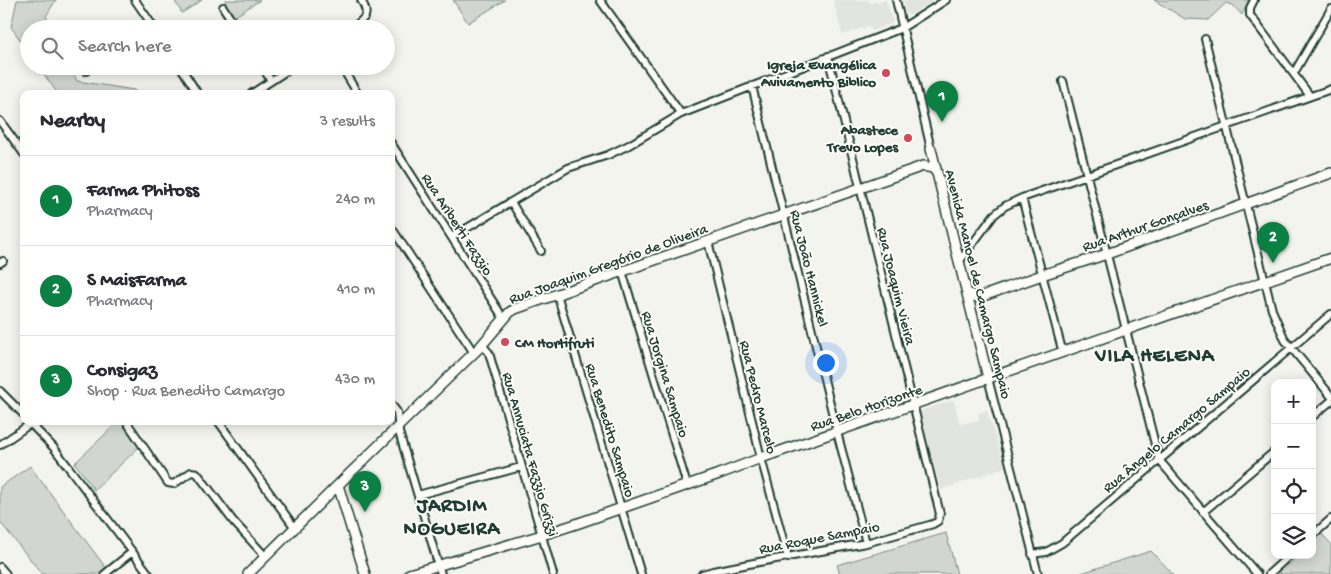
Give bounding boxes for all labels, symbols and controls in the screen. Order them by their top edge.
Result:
search box [20,20,395,75]
icon: search [38,34,66,62]
text: Search here [78,36,172,59]
place label: Igreja Evangélica Avivamento Biblico [760,57,877,92]
marker: Igreja Evangélica Avivamento Biblico [880,67,892,79]
pin: 1 [926,81,958,122]
text: Nearby [40,110,105,135]
text: 3 results [320,113,375,132]
place label: Abastece Trevo Lopes [826,122,899,157]
marker: Abastece Trevo Lopes [902,132,914,144]
street label: Avenida Manoel de Camargo Sampaio [940,168,1014,401]
street label: Rua Ariberti Fazzio [417,171,496,280]
text: Farma Phitoss [87,180,199,203]
text: 1 [53,191,59,210]
text: 240 m [335,191,375,210]
street label: Rua Arthur Gonçalves [1080,197,1211,257]
text: Pharmacy [87,203,153,222]
street label: Rua João Hannickel [785,208,831,329]
street label: Rua Joaquim Gregório de Oliveira [507,220,711,309]
pin: 2 [1257,222,1289,263]
street label: Rua Joaquim Vieira [872,226,919,348]
text: S MaisFarma [87,270,186,293]
text: 2 [52,281,60,300]
text: 410 m [337,281,375,300]
text: Pharmacy [87,293,153,312]
street label: Rua Jorgina Sampaio [636,309,692,440]
place label: CM Hortifruti [514,335,594,353]
marker: CM Hortifruti [499,336,511,348]
street label: Rua Pedro Marcelo [734,339,780,456]
district label: VILA HELENA [1094,346,1216,369]
your location [813,350,839,376]
text: Consigaz [87,360,157,383]
street label: Rua Benedito Sampaio [580,361,638,500]
street label: Rua Ângelo Camargo Sampaio [1100,363,1255,498]
street label: Rua Annuciata Fazzio Grizzi [497,370,561,539]
text: 3 [52,371,60,390]
text: 430 m [335,371,375,390]
map controls [1271,379,1316,559]
button: + [1271,379,1316,424]
street label: Rua Belo Horizonte [808,381,925,436]
text: Shop · Rua Benedito Camargo [87,383,285,402]
button: − [1271,424,1316,469]
button: locate [1271,469,1316,514]
pin: 3 [349,471,381,512]
district label: JARDIM NOGUEIRA [404,496,502,542]
button: layers [1271,514,1316,559]
street label: Rua Roque Sampaio [758,518,881,559]

